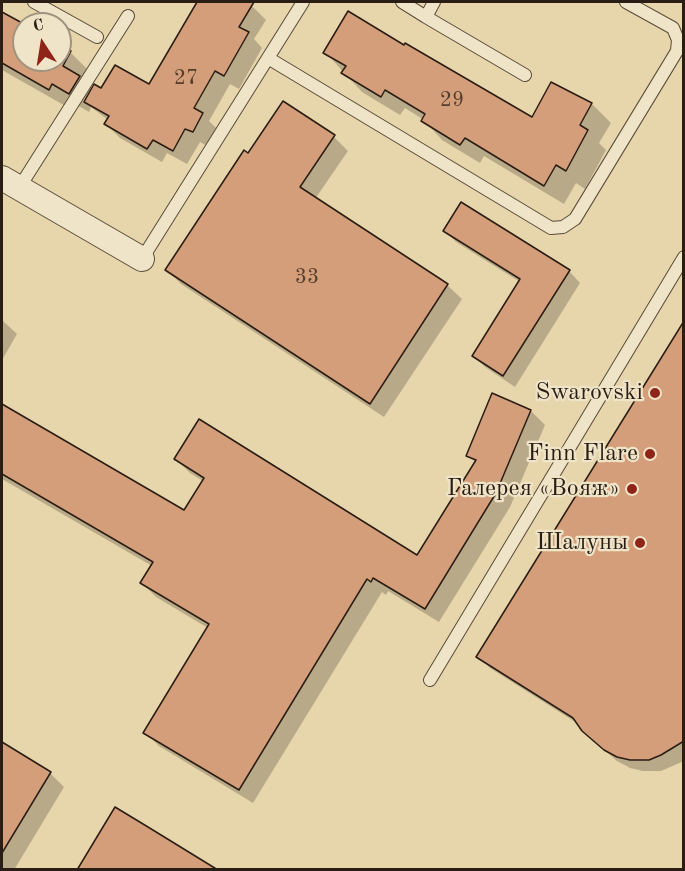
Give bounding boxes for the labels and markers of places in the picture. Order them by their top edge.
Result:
place label: Swarovski [536,379,643,407]
marker: Swarovski [648,386,662,400]
place label: Finn Flare [527,440,638,468]
marker: Finn Flare [643,447,657,461]
place label: Галерея «Вояж» [447,475,620,503]
marker: Галерея «Вояж» [625,482,639,496]
place label: Шалуны [536,529,628,557]
marker: Шалуны [633,536,647,550]

